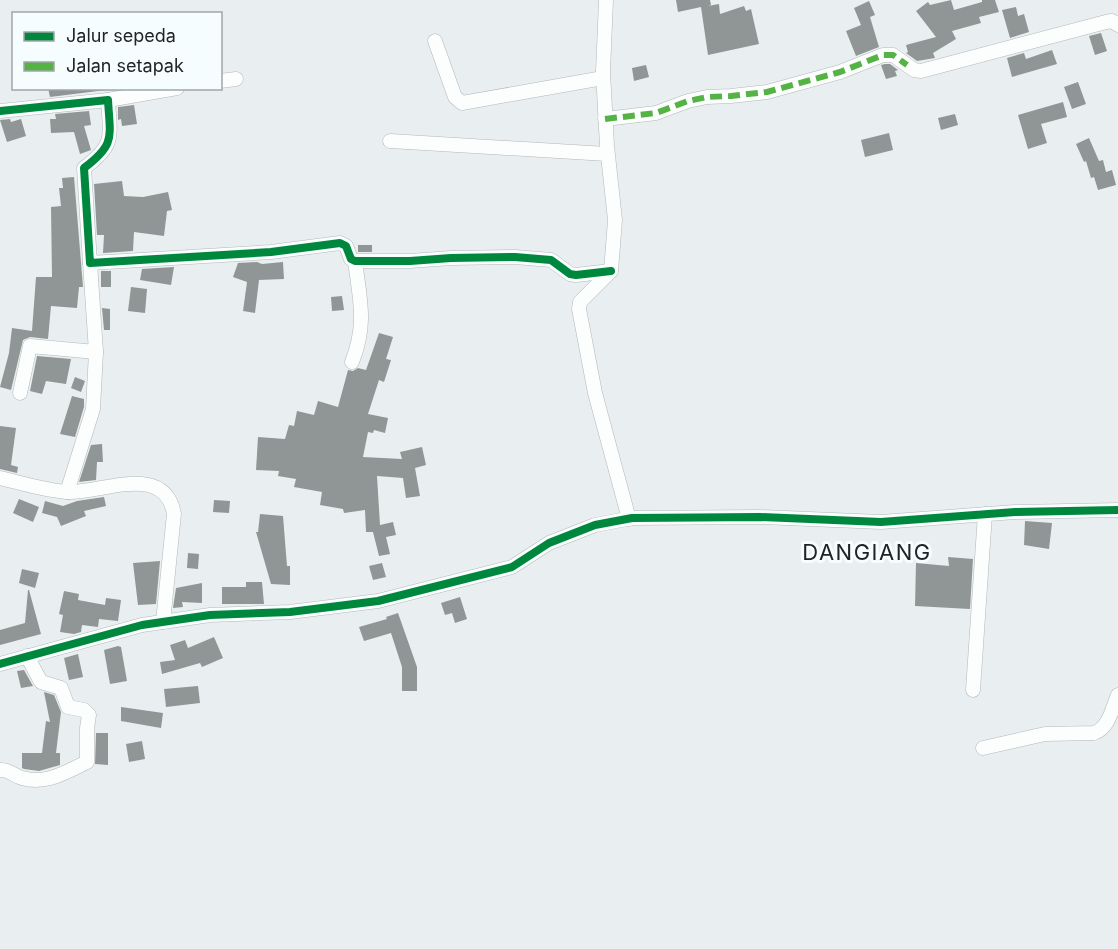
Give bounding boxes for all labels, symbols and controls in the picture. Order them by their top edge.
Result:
legend [12,12,222,90]
text: Jalur sepeda [66,25,176,46]
text: Jalan setapak [66,55,184,76]
district label: DANGIANG [802,539,932,565]

